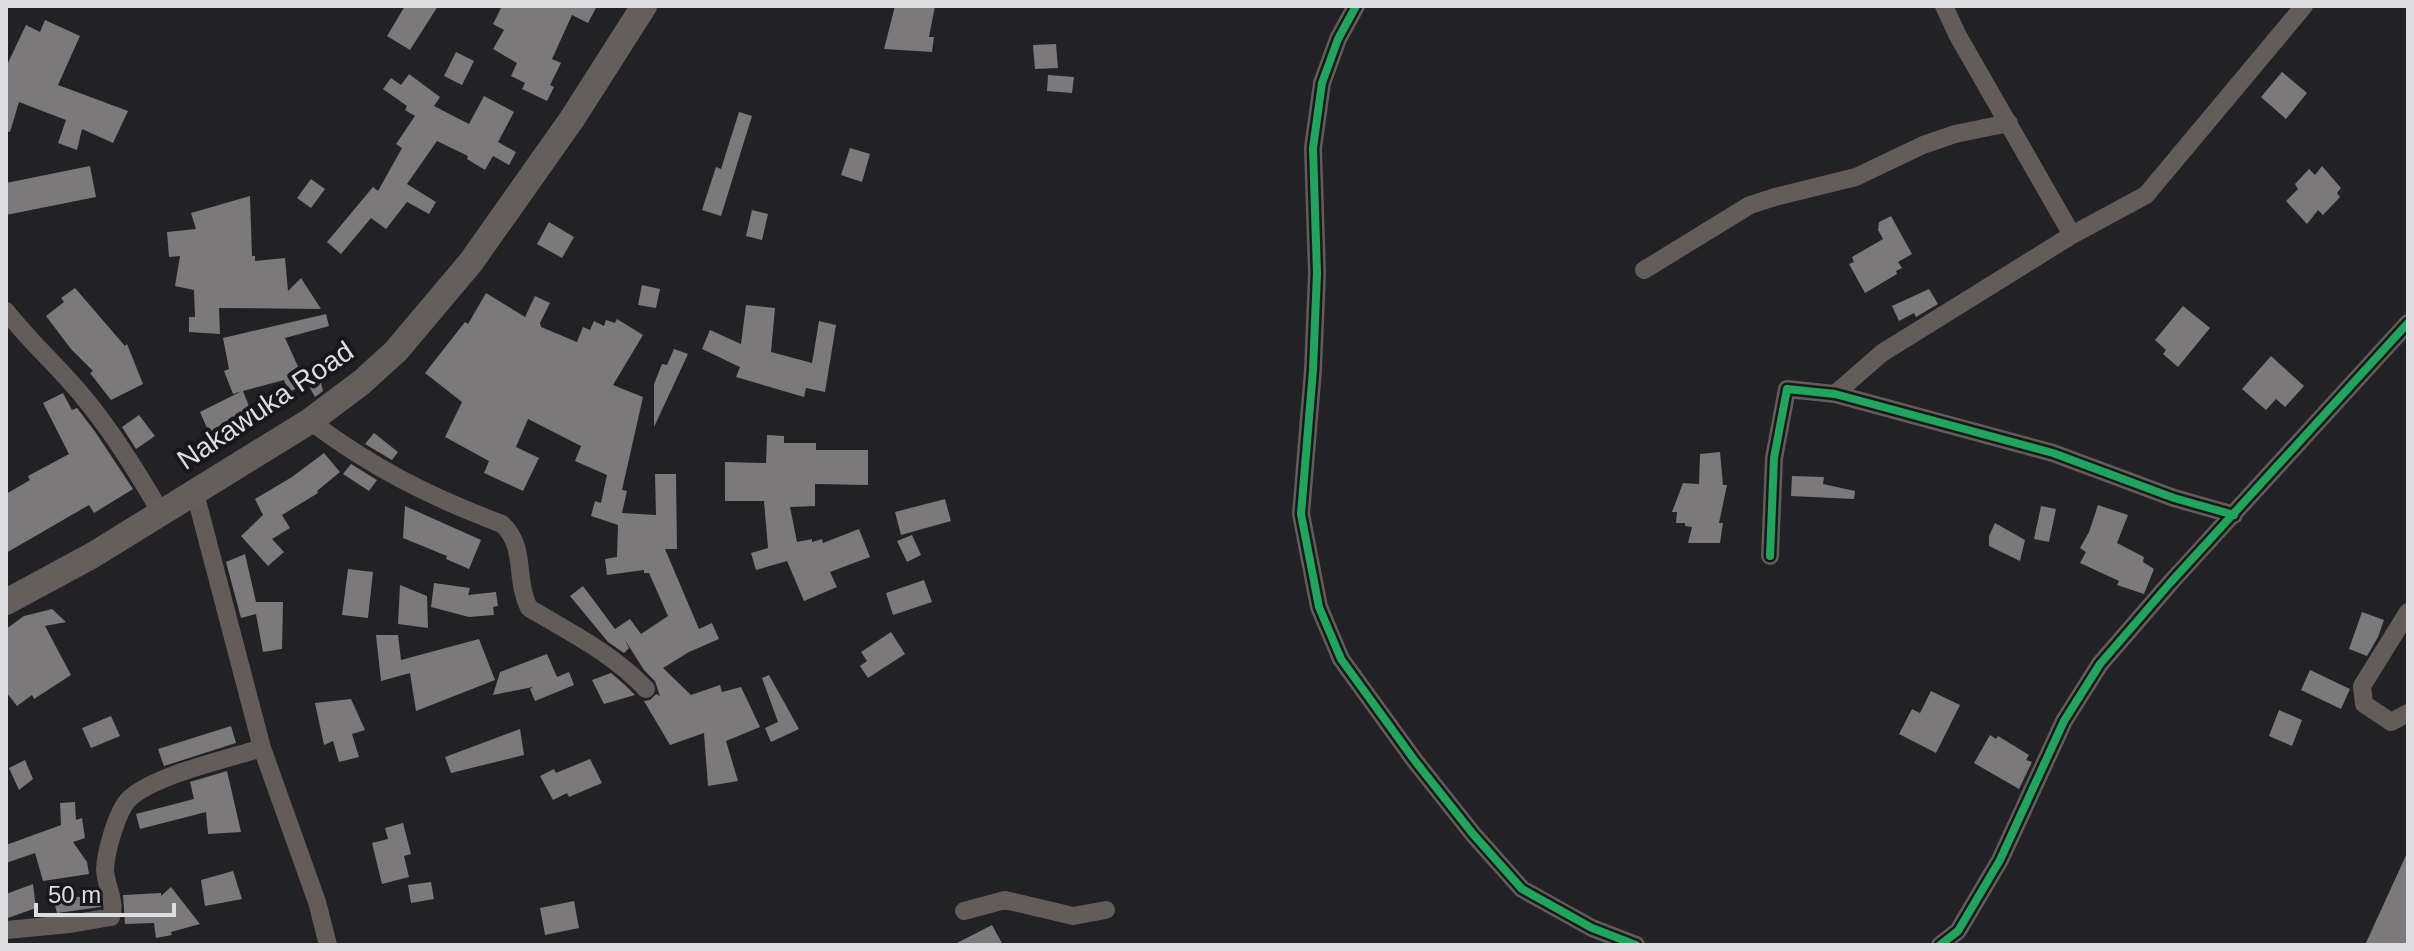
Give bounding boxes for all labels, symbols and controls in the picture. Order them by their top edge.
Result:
street label: Nakawuka Road [171,335,359,476]
scale bar [36,867,174,917]
text: 50 m [48,881,101,908]

